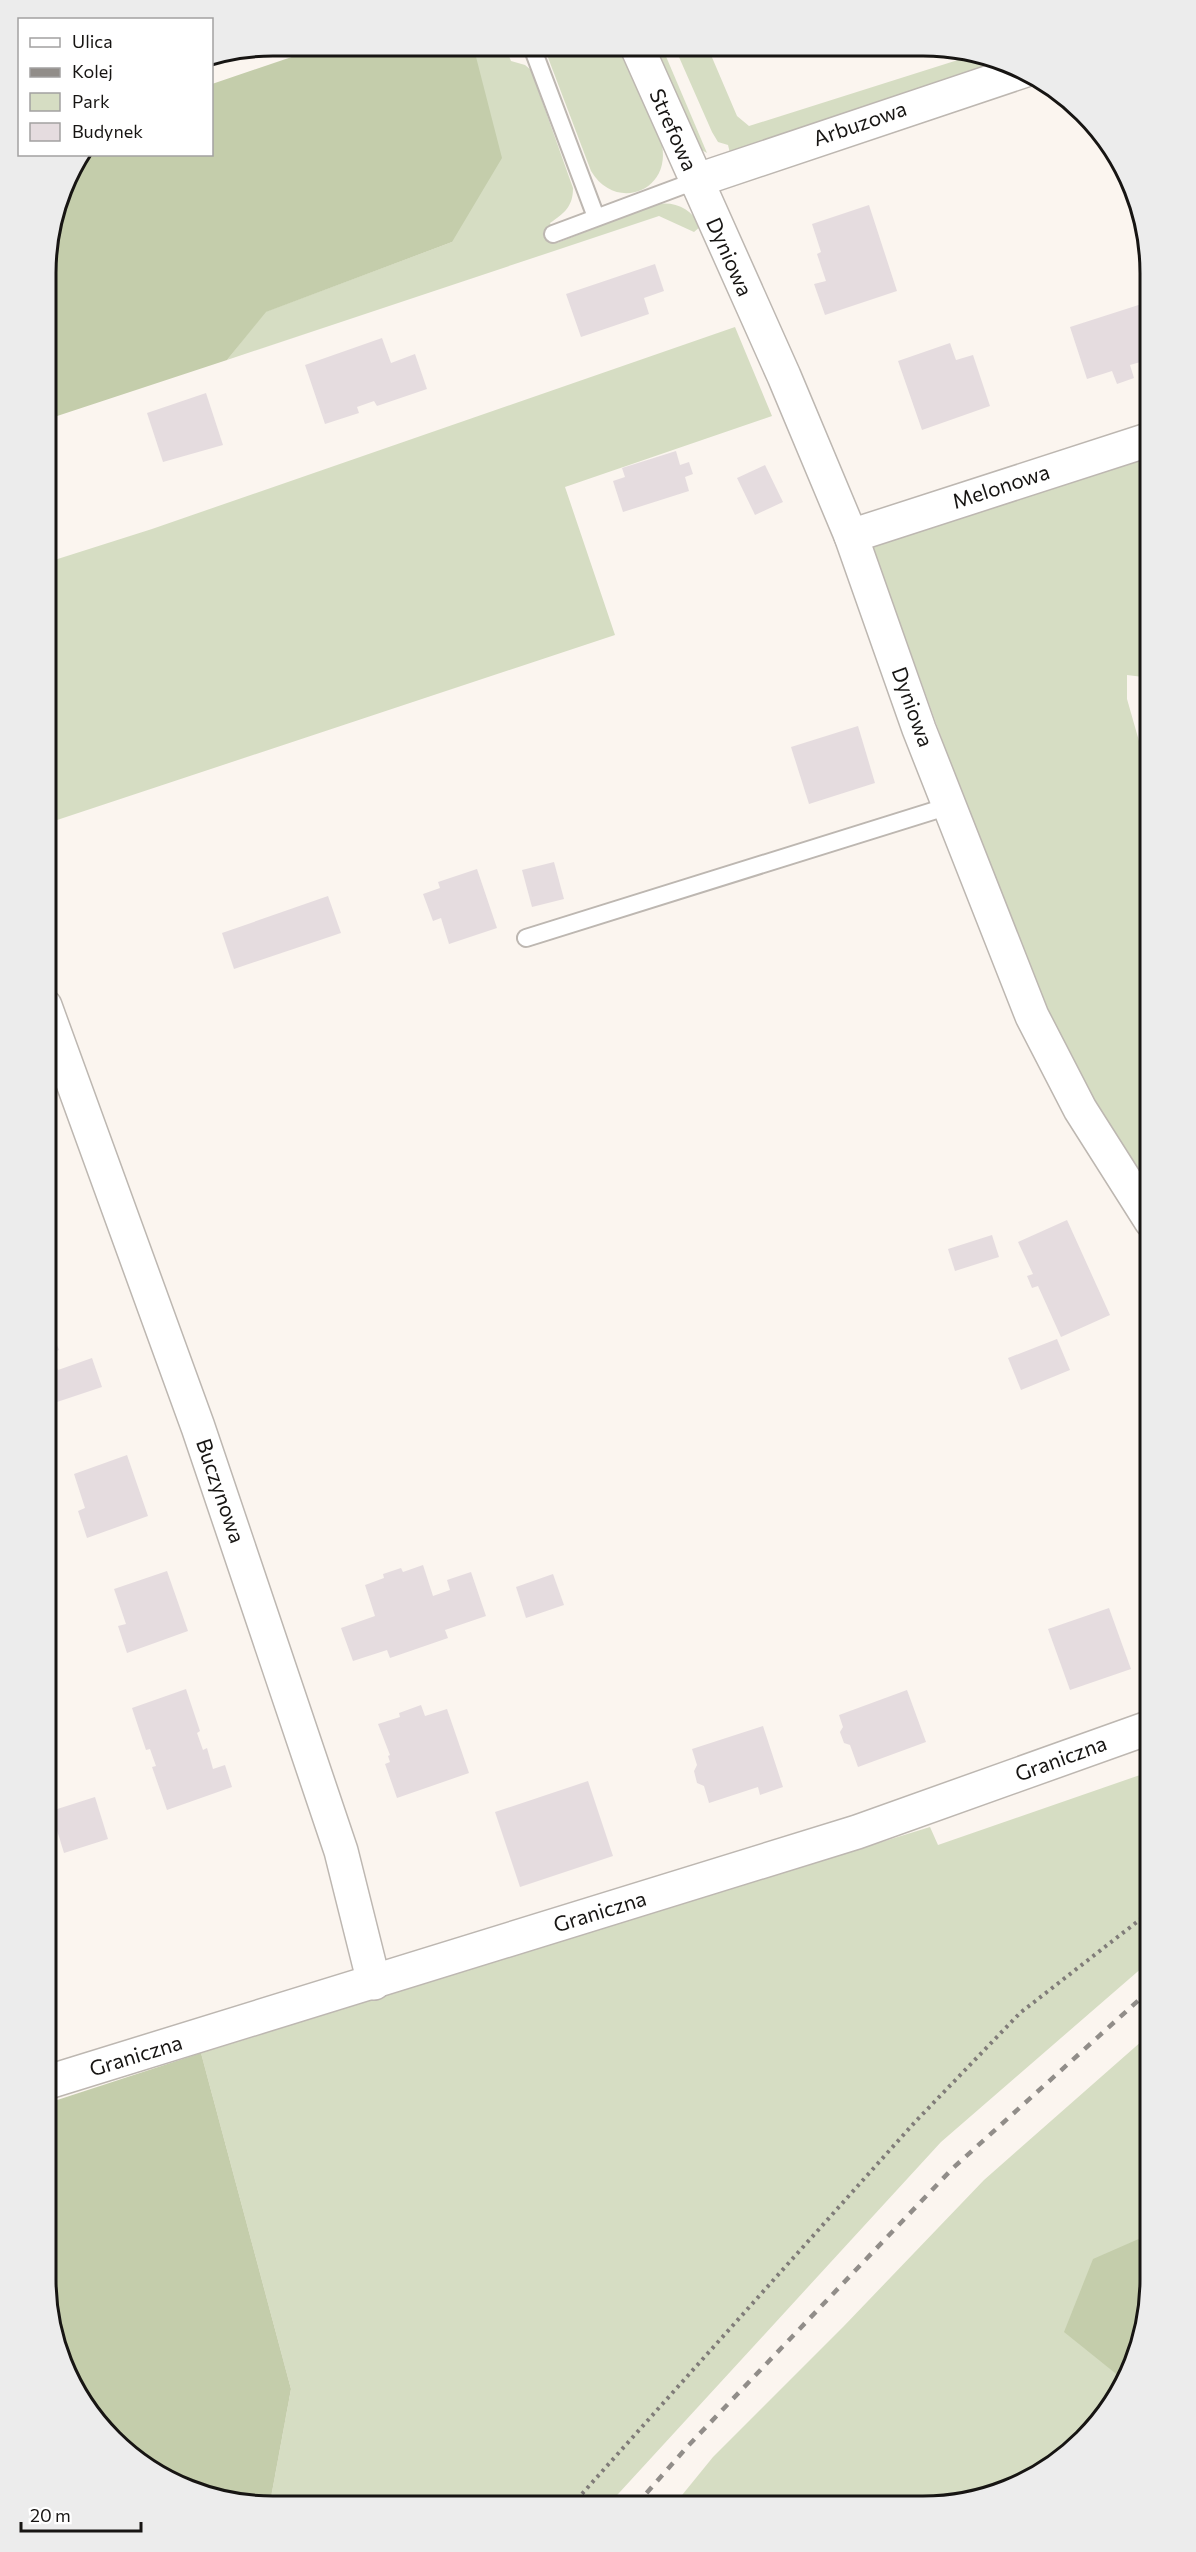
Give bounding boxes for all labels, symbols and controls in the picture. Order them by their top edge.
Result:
legend [18,18,213,156]
text: Ulica [72,30,113,52]
text: Kolej [72,60,113,82]
street label: Strefowa [645,84,704,174]
text: Park [72,90,110,112]
street label: Arbuzowa [809,95,910,150]
text: Budynek [72,120,143,142]
street label: Dyniowa [702,213,759,300]
street label: Melonowa [949,458,1052,513]
street label: Dyniowa [887,663,939,750]
street label: Buczynowa [192,1435,251,1546]
street label: Graniczna [1011,1729,1110,1786]
street label: Graniczna [550,1885,649,1937]
street label: Graniczna [86,2029,185,2081]
scale bar [21,2495,141,2533]
text: 20 m [30,2504,71,2526]

